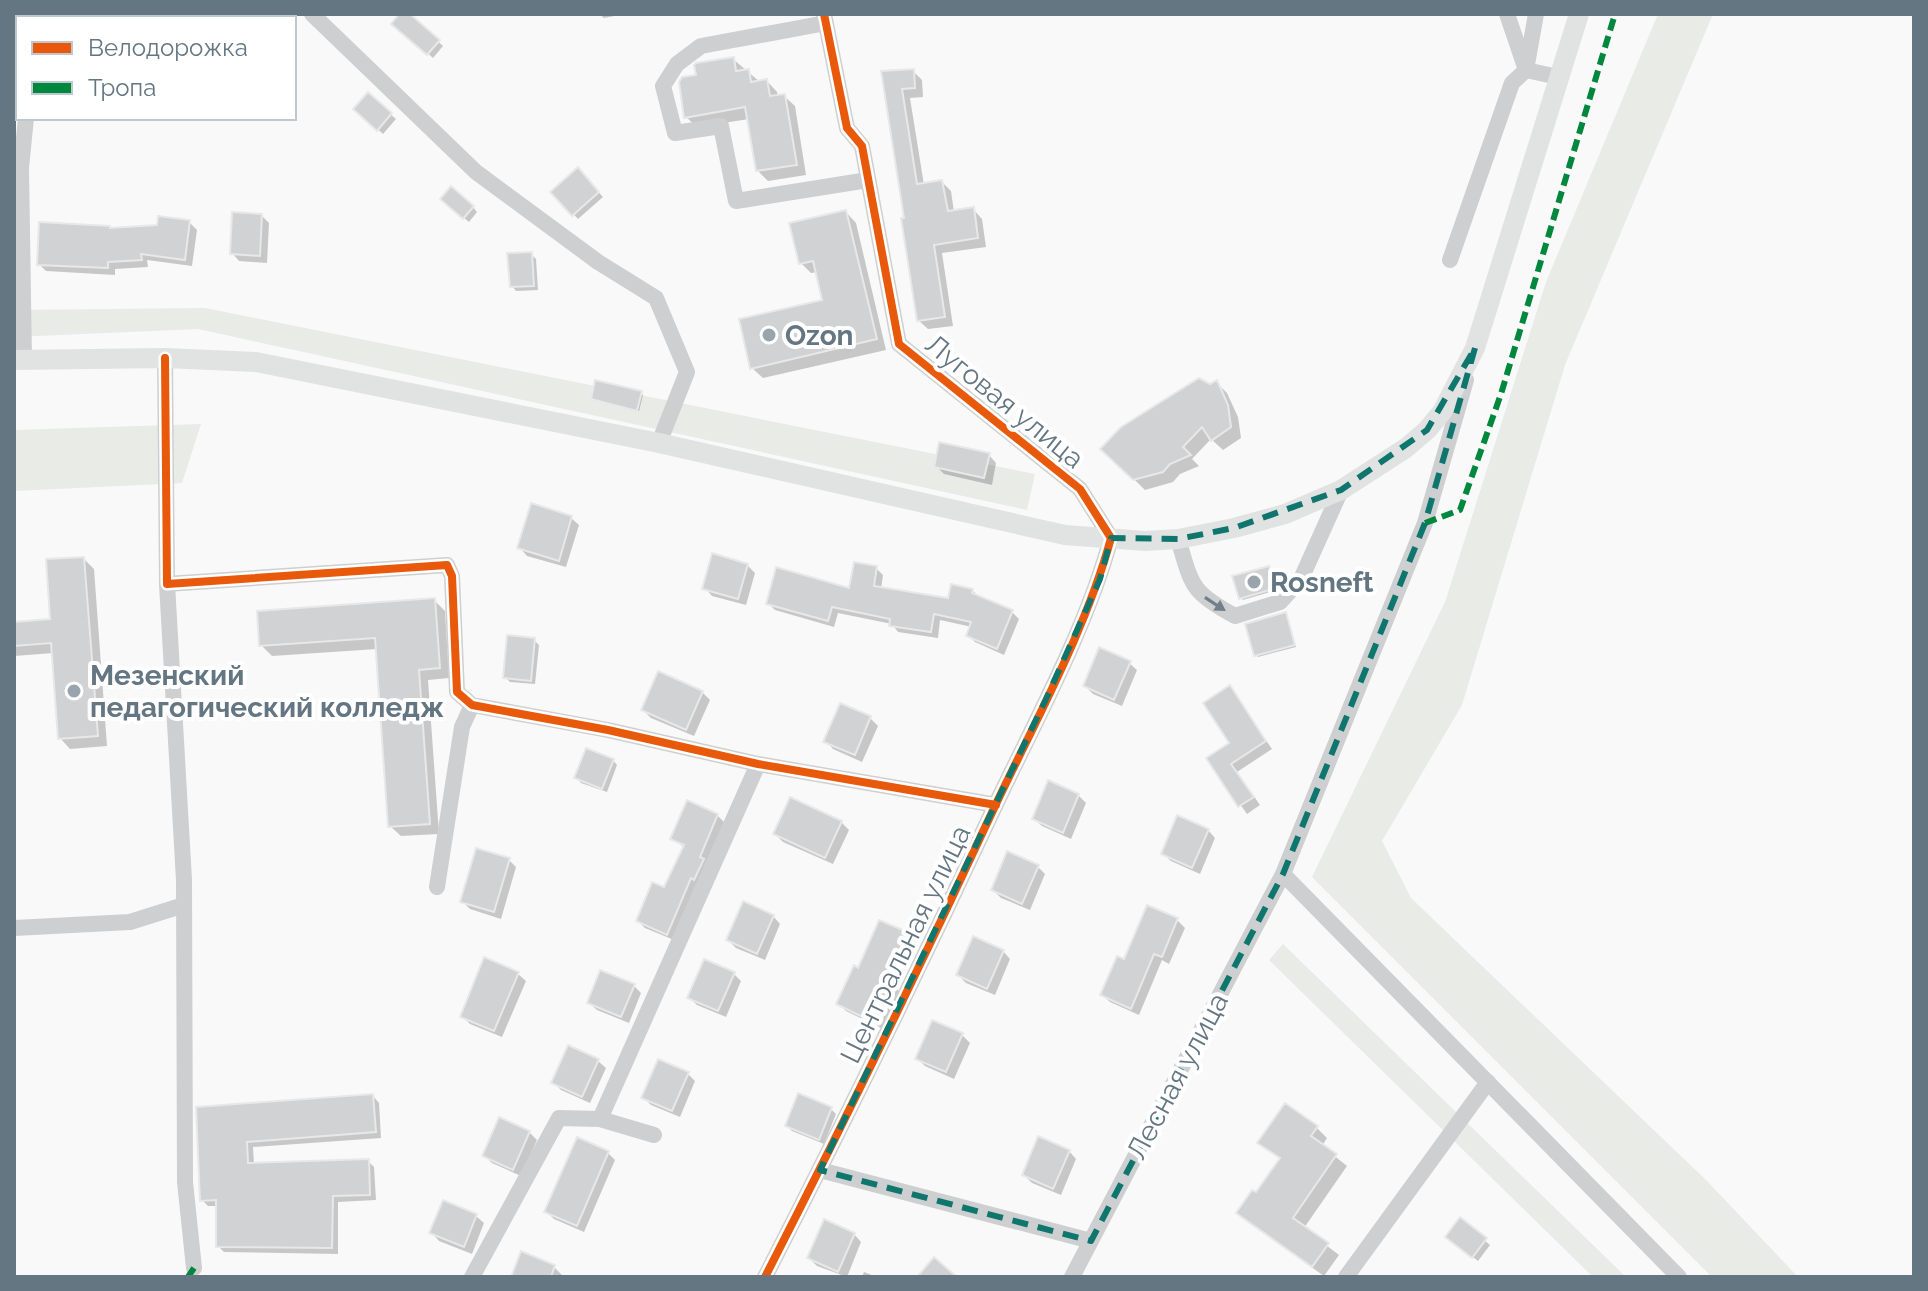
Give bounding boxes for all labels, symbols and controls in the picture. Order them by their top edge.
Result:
legend [16,16,296,120]
text: Велодорожка [88,33,248,62]
text: Тропа [88,73,156,102]
place label: Ozon [785,319,854,352]
marker: Ozon [760,326,778,344]
street label: Луговая улица [919,328,1090,475]
place label: Rosneft [1270,566,1374,599]
marker: Rosneft [1245,573,1263,591]
one-way arrow [1204,596,1226,610]
place label: Мезенский педагогический колледж [90,659,444,724]
marker: Мезенский педагогический колледж [65,682,83,700]
street label: Центральная улица [834,820,977,1068]
street label: Лесная улица [1120,987,1235,1165]

